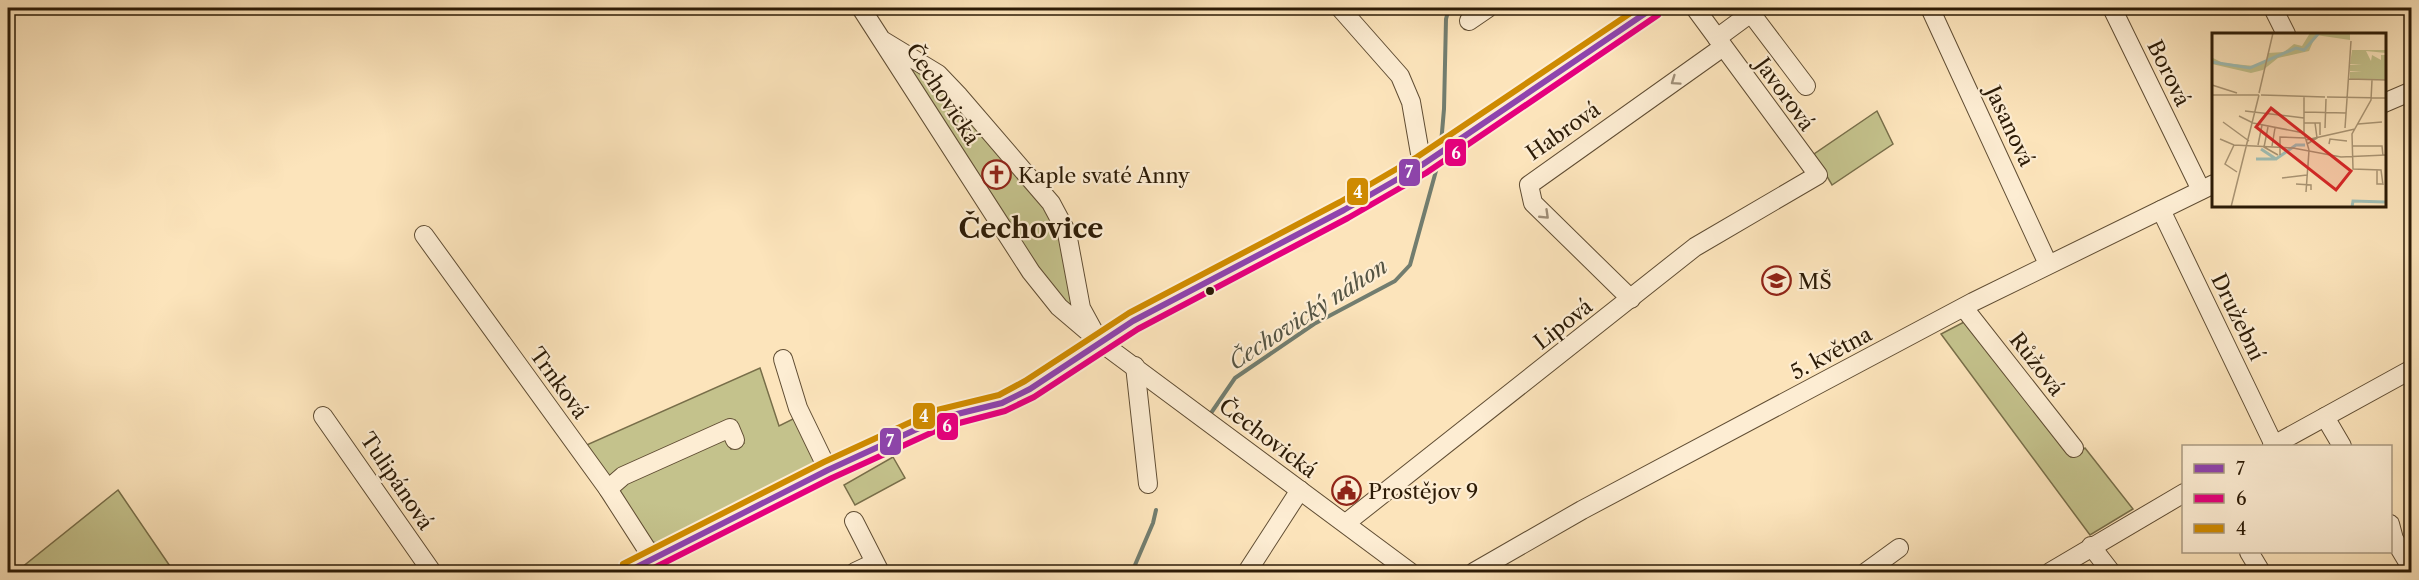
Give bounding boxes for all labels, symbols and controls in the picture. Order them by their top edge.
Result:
inset map [2212,33,2386,207]
street label: Borová [2142,36,2196,111]
street label: Čechovická [901,39,986,150]
street label: Javorová [1748,50,1820,136]
one-way arrow [1671,74,1682,85]
street label: Jasanová [1979,79,2040,171]
street label: Habrová [1521,96,1605,165]
line badge: 6 [1444,138,1467,167]
text: 6 [1451,143,1461,163]
line badge: 7 [1398,158,1421,187]
church icon: Kaple svaté Anny [981,159,1013,191]
text: 7 [1405,162,1414,182]
place label: Kaple svaté Anny [1018,163,1190,188]
line badge: 4 [1346,177,1369,206]
text: 4 [1353,182,1363,202]
one-way arrow [1538,208,1548,219]
district label: Čechovice [959,210,1103,245]
water label: Čechovický náhon [1223,252,1393,375]
school or university icon: MŠ [1761,265,1793,297]
place label: MŠ [1798,269,1832,294]
street label: Družební [2206,269,2270,365]
unlabelled marker [1204,285,1216,297]
street label: Lipová [1529,293,1598,355]
street label: 5. května [1786,321,1877,385]
street label: Růžová [2005,327,2070,401]
street label: Trnková [525,343,594,424]
street label: Čechovická [1214,393,1323,483]
line badge: 4 [912,402,936,430]
text: 4 [919,406,929,426]
line badge: 6 [936,412,959,441]
text: 6 [942,416,952,436]
line badge: 7 [879,427,902,456]
street label: Tulipánová [355,428,439,535]
text: 7 [886,431,895,451]
legend [2182,445,2392,553]
text: 7 [2236,458,2245,480]
public building icon: Prostějov 9 [1331,475,1363,507]
place label: Prostějov 9 [1368,479,1478,504]
text: 6 [2236,488,2247,510]
text: 4 [2236,518,2246,540]

